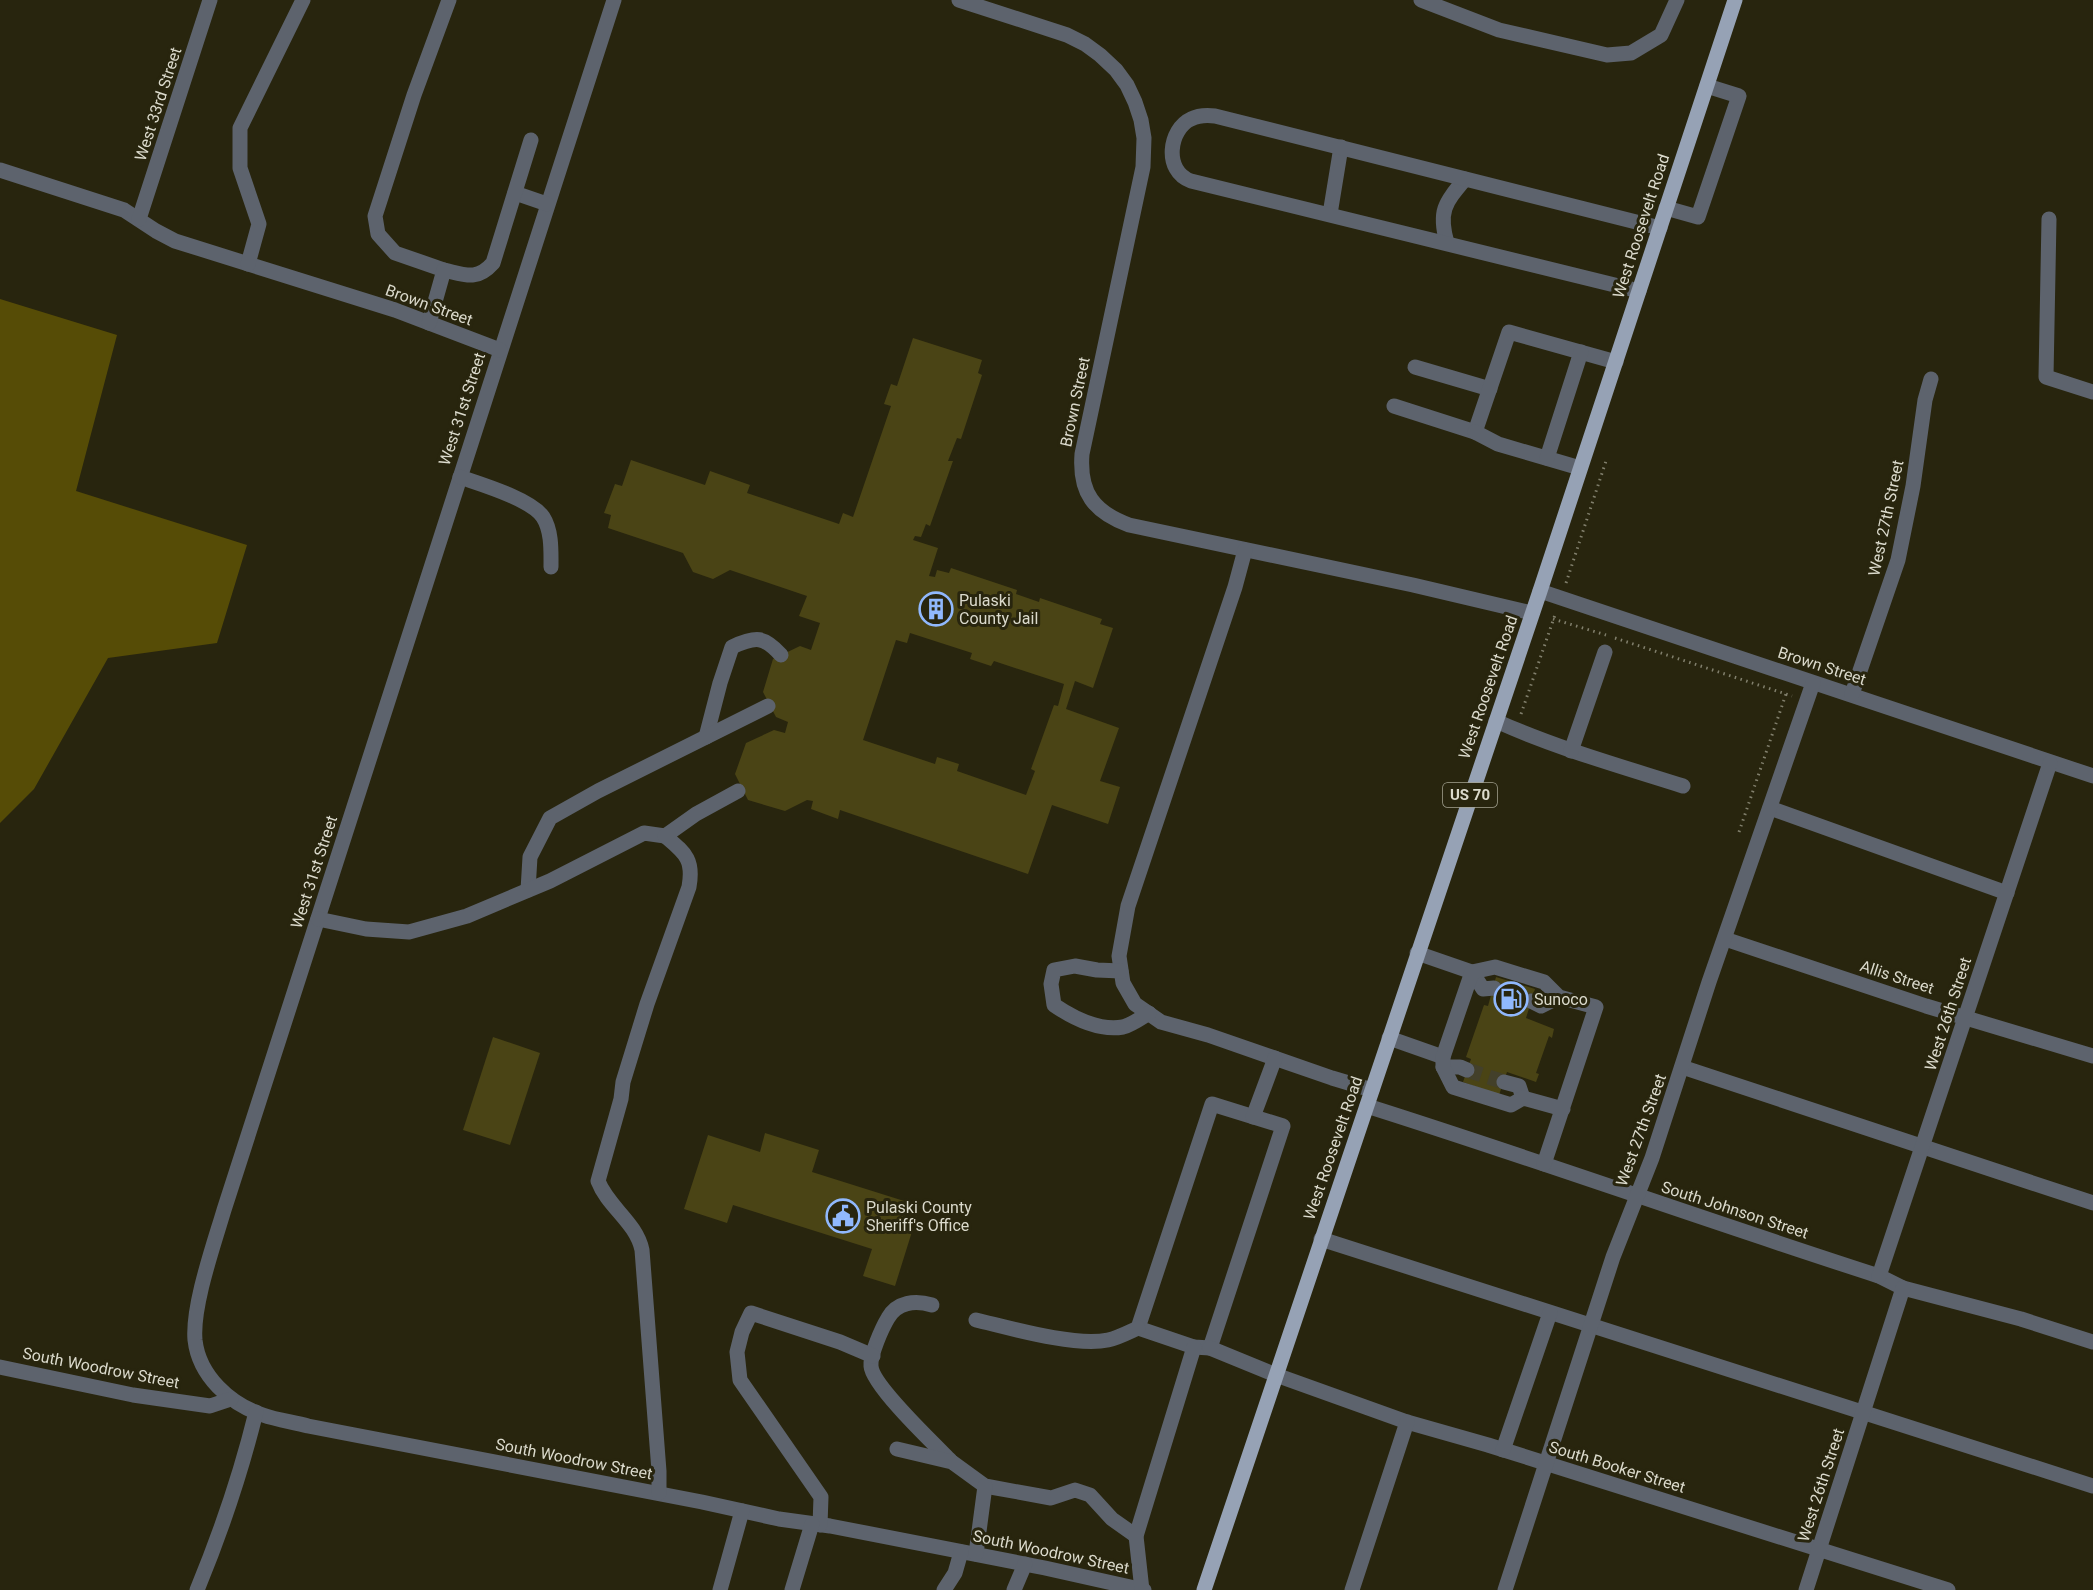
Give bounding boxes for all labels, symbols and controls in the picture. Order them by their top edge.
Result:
street label: West 33rd Street [131,45,185,163]
street label: West Roosevelt Road [1609,151,1673,301]
street label: Brown Street [383,280,475,330]
street label: West 31st Street [435,350,489,468]
street label: Brown Street [1056,355,1094,449]
street label: West 27th Street [1864,458,1908,578]
building icon: Pulaski County Jail [918,591,954,627]
place label: Pulaski County Jail [959,591,1038,628]
street label: West Roosevelt Road [1455,613,1521,761]
street label: Brown Street [1776,643,1868,689]
road number: US 70 [1443,783,1497,807]
street label: West 31st Street [287,813,341,931]
street label: West 26th Street [1921,955,1975,1073]
street label: Allis Street [1858,956,1936,998]
fuel station icon: Sunoco [1493,981,1529,1017]
place label: Sunoco [1534,990,1588,1009]
street label: West 27th Street [1612,1071,1670,1189]
street label: West Roosevelt Road [1300,1074,1366,1222]
street label: South Johnson Street [1659,1177,1811,1243]
public building icon: Pulaski County Sheriff's Office [825,1198,861,1234]
place label: Pulaski County Sheriff's Office [866,1198,972,1235]
street label: South Woodrow Street [21,1343,181,1393]
street label: West 26th Street [1794,1426,1848,1544]
street label: South Woodrow Street [494,1434,654,1484]
street label: South Booker Street [1546,1437,1688,1497]
street label: South Woodrow Street [971,1526,1131,1578]

